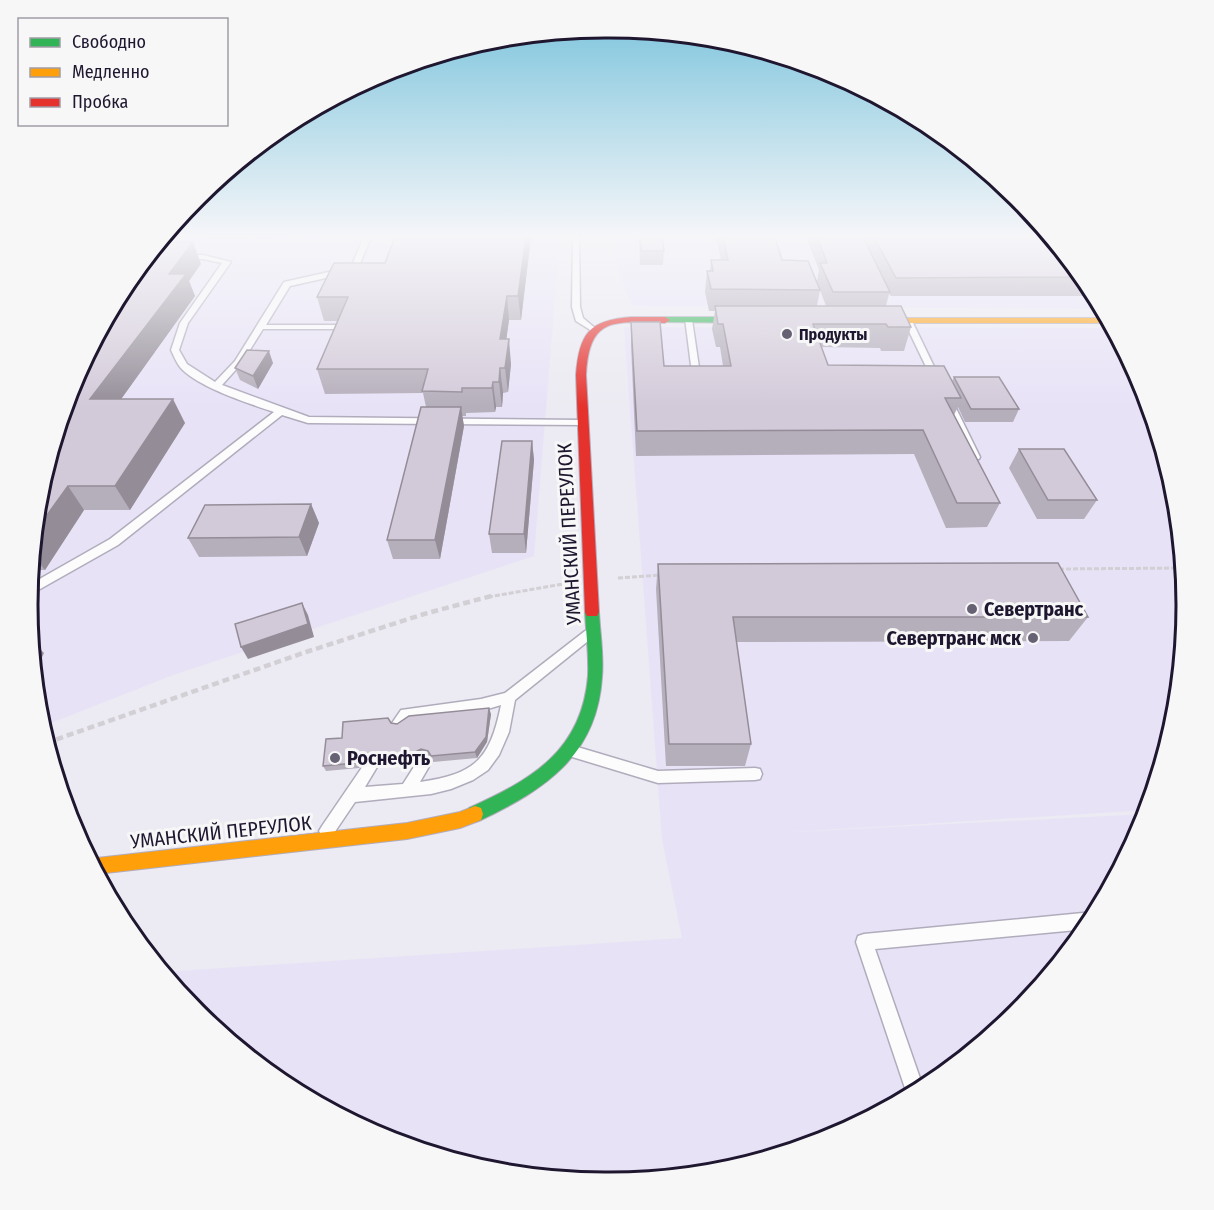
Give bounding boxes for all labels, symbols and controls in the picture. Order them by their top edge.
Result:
legend [18,18,228,126]
text: Свободно [72,31,146,53]
text: Медленно [72,61,150,83]
text: Пробка [72,91,128,113]
place label: Продукты [799,325,867,344]
marker: Продукты [780,327,794,341]
street label: УМАНСКИЙ ПЕРЕУЛОК [552,442,586,626]
place label: Севертранс [984,597,1084,621]
marker: Севертранс [965,602,979,616]
place label: Севертранс мск [887,626,1022,650]
marker: Севертранс мск [1026,631,1040,645]
place label: Роснефть [347,746,431,770]
marker: Роснефть [328,751,342,765]
street label: УМАНСКИЙ ПЕРЕУЛОК [128,811,313,854]

